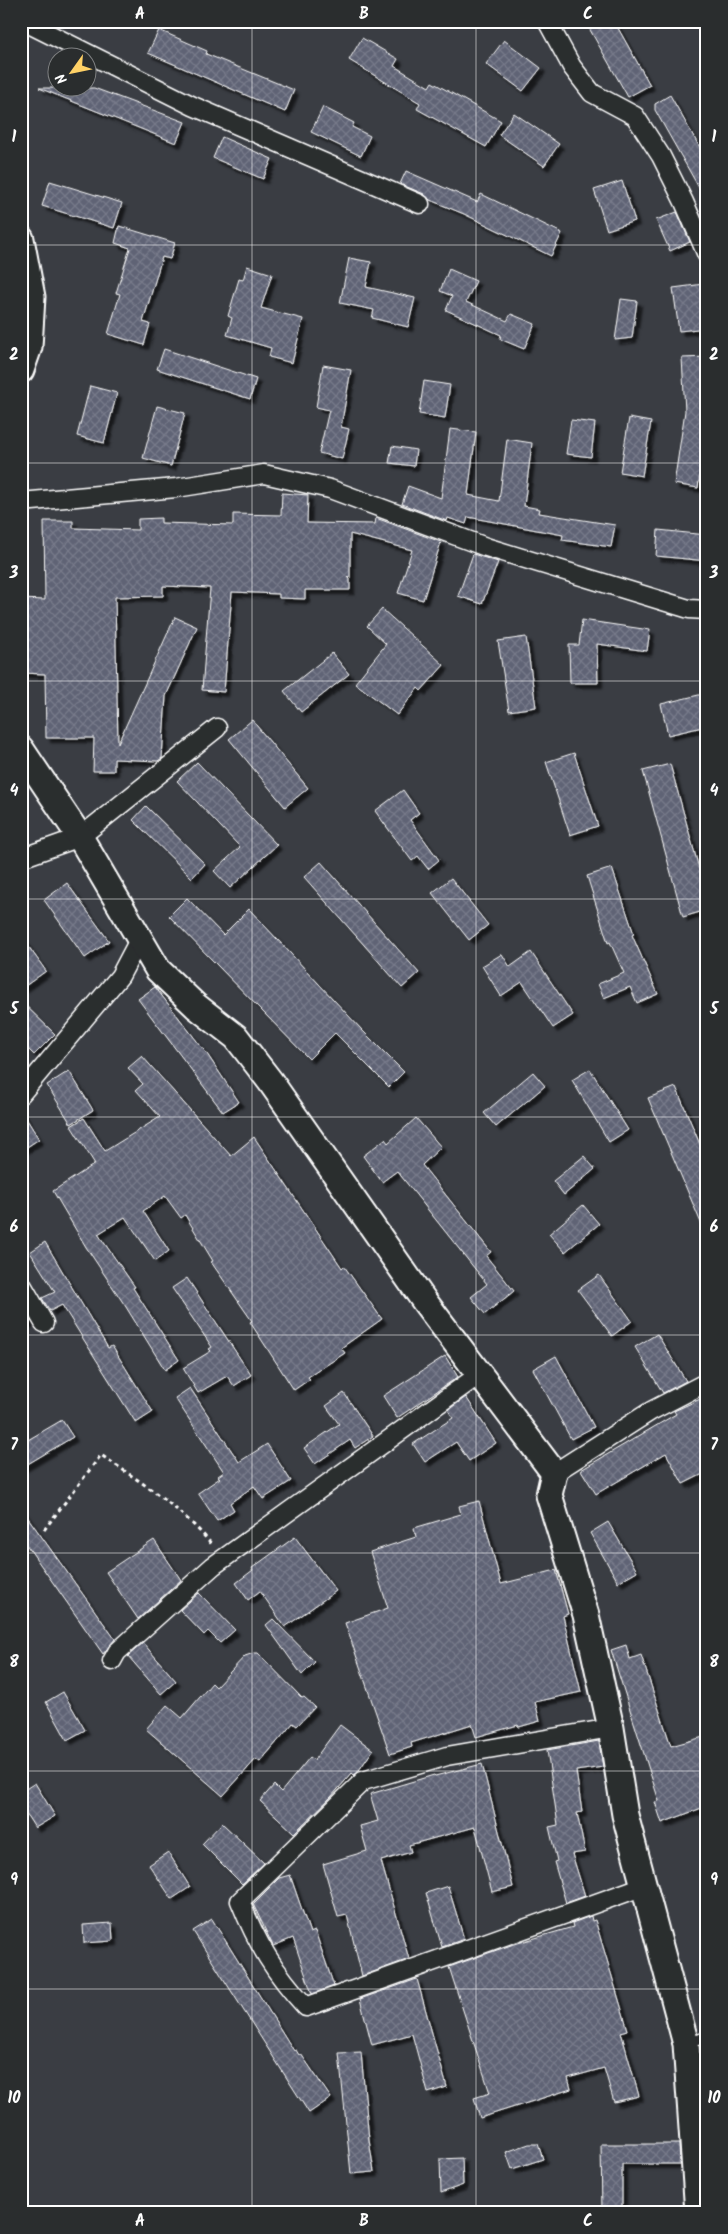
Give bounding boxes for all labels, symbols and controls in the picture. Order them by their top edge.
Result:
text: A [135,2,145,27]
text: B [359,2,369,27]
text: C [583,2,593,27]
north arrow [48,48,98,98]
text: N [50,69,74,88]
text: 1 [12,125,17,150]
text: 1 [712,125,717,150]
text: 2 [9,343,19,368]
text: 2 [709,343,719,368]
text: 3 [9,561,19,586]
text: 3 [709,561,719,586]
text: 4 [10,779,19,804]
text: 4 [710,779,719,804]
text: 5 [9,997,20,1022]
text: 5 [709,997,720,1022]
text: 6 [10,1215,19,1240]
text: 6 [710,1215,719,1240]
text: 7 [10,1433,18,1458]
text: 7 [710,1433,718,1458]
text: 8 [9,1650,19,1675]
text: 8 [709,1650,719,1675]
text: 9 [10,1868,18,1893]
text: 9 [710,1868,718,1893]
text: 10 [7,2086,21,2111]
text: 10 [707,2086,721,2111]
text: A [135,2209,145,2234]
text: B [359,2209,369,2234]
text: C [583,2209,593,2234]

